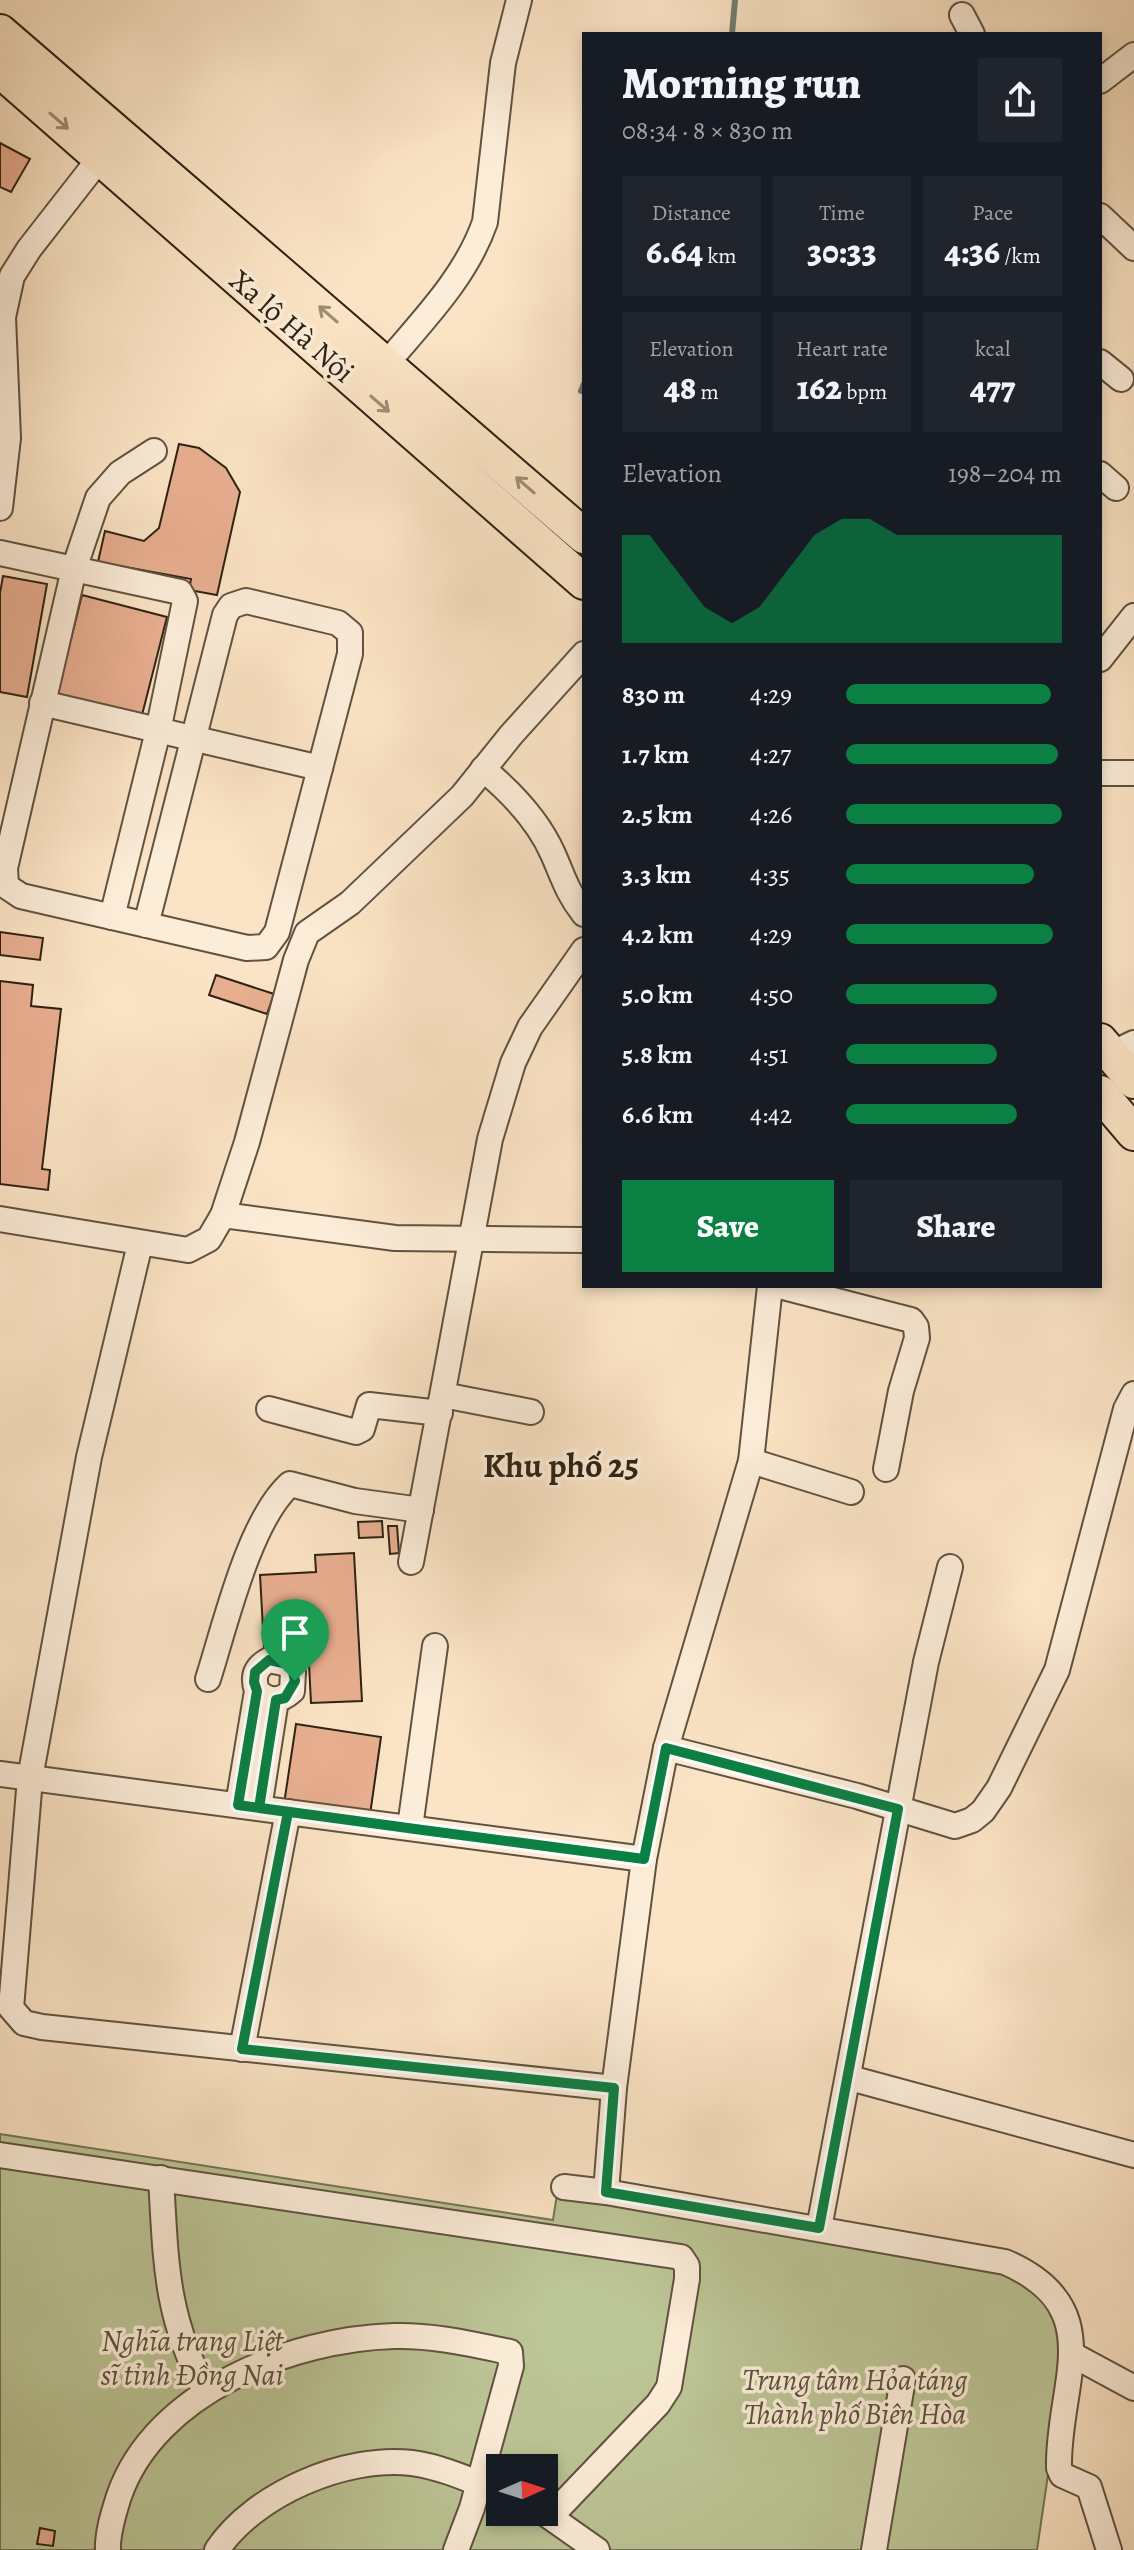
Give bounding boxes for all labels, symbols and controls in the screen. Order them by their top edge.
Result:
text: Morning run [622,53,861,113]
button: share [978,58,1062,142]
one-way arrow [48,112,68,130]
text: 08:34 · 8 × 830 m [622,113,793,148]
text: Distance [652,198,731,228]
text: Time [819,198,865,228]
text: Pace [972,198,1013,228]
text: 6.64 [646,228,703,275]
text: 30:33 [807,228,877,275]
text: 4:36 [945,228,1000,275]
text: km [703,241,737,271]
text: /km [1000,241,1041,271]
street label: Xa lộ Hà Nội [221,260,363,392]
one-way arrow [319,306,339,324]
text: Elevation [649,334,734,364]
text: Heart rate [796,334,888,364]
text: kcal [975,334,1010,364]
text: 48 [664,364,696,411]
text: 162 [797,364,842,411]
text: 477 [970,364,1015,411]
text: m [696,377,719,407]
text: bpm [842,377,887,407]
one-way arrow [370,394,390,412]
text: Elevation [622,456,722,491]
text: 198–204 m [948,456,1062,491]
one-way arrow [515,476,536,494]
text: 830 m [622,677,685,712]
text: 4:29 [750,677,792,712]
text: 1.7 km [622,737,689,772]
text: 4:27 [750,737,791,772]
text: 2.5 km [622,797,693,832]
text: 4:26 [750,797,792,832]
text: 3.3 km [622,857,691,892]
text: 4:35 [750,857,790,892]
text: 4.2 km [622,917,694,952]
text: 4:29 [750,917,792,952]
text: 5.0 km [622,977,693,1012]
text: 4:50 [750,977,793,1012]
text: 5.8 km [622,1037,693,1072]
text: 4:51 [750,1037,788,1072]
text: 6.6 km [622,1097,693,1132]
text: 4:42 [750,1097,792,1132]
button: Save [622,1180,834,1272]
button: Share [850,1180,1062,1272]
district label: Khu phố 25 [483,1442,639,1489]
pin [261,1599,329,1681]
icon: arrive [273,1611,317,1655]
park label: Nghĩa trang Liệt sĩ tỉnh Đồng Nai [101,2321,284,2395]
park label: Trung tâm Hỏa táng Thành phố Biên Hòa [742,2360,968,2434]
north arrow [486,2454,558,2526]
map controls [486,2454,558,2526]

